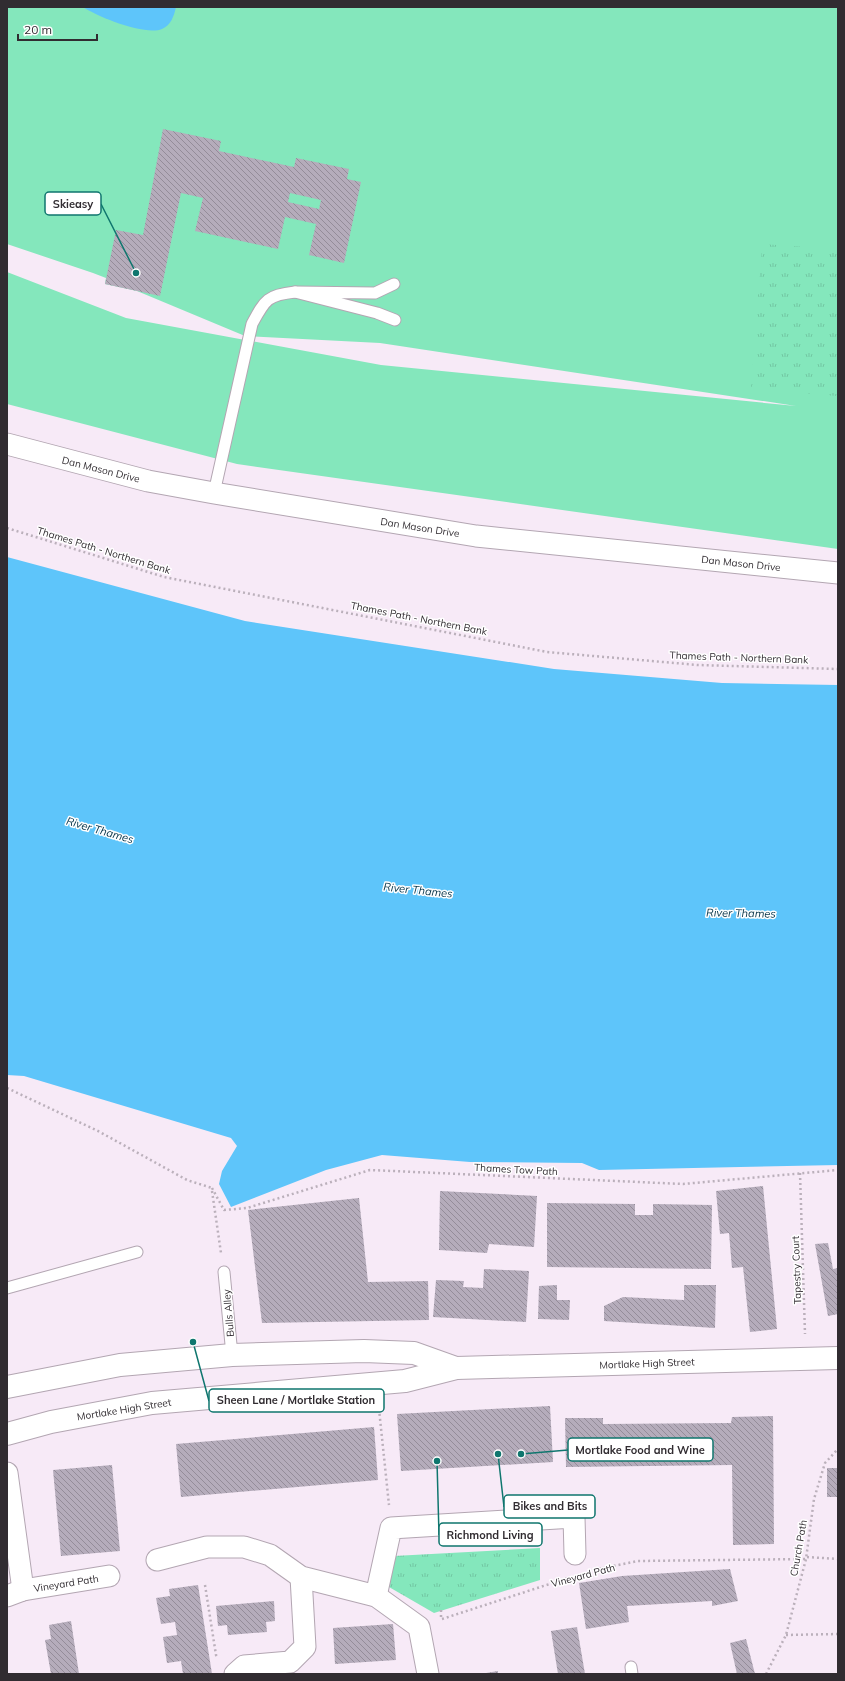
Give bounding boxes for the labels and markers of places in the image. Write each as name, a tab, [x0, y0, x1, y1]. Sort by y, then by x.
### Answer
callout: Skieasy	[45, 192, 101, 215]
callout: Sheen Lane / Mortlake Station	[209, 1389, 384, 1412]
callout: Mortlake Food and Wine	[568, 1438, 713, 1461]
callout: Bikes and Bits	[504, 1495, 595, 1518]
callout: Richmond Living	[439, 1523, 542, 1546]

